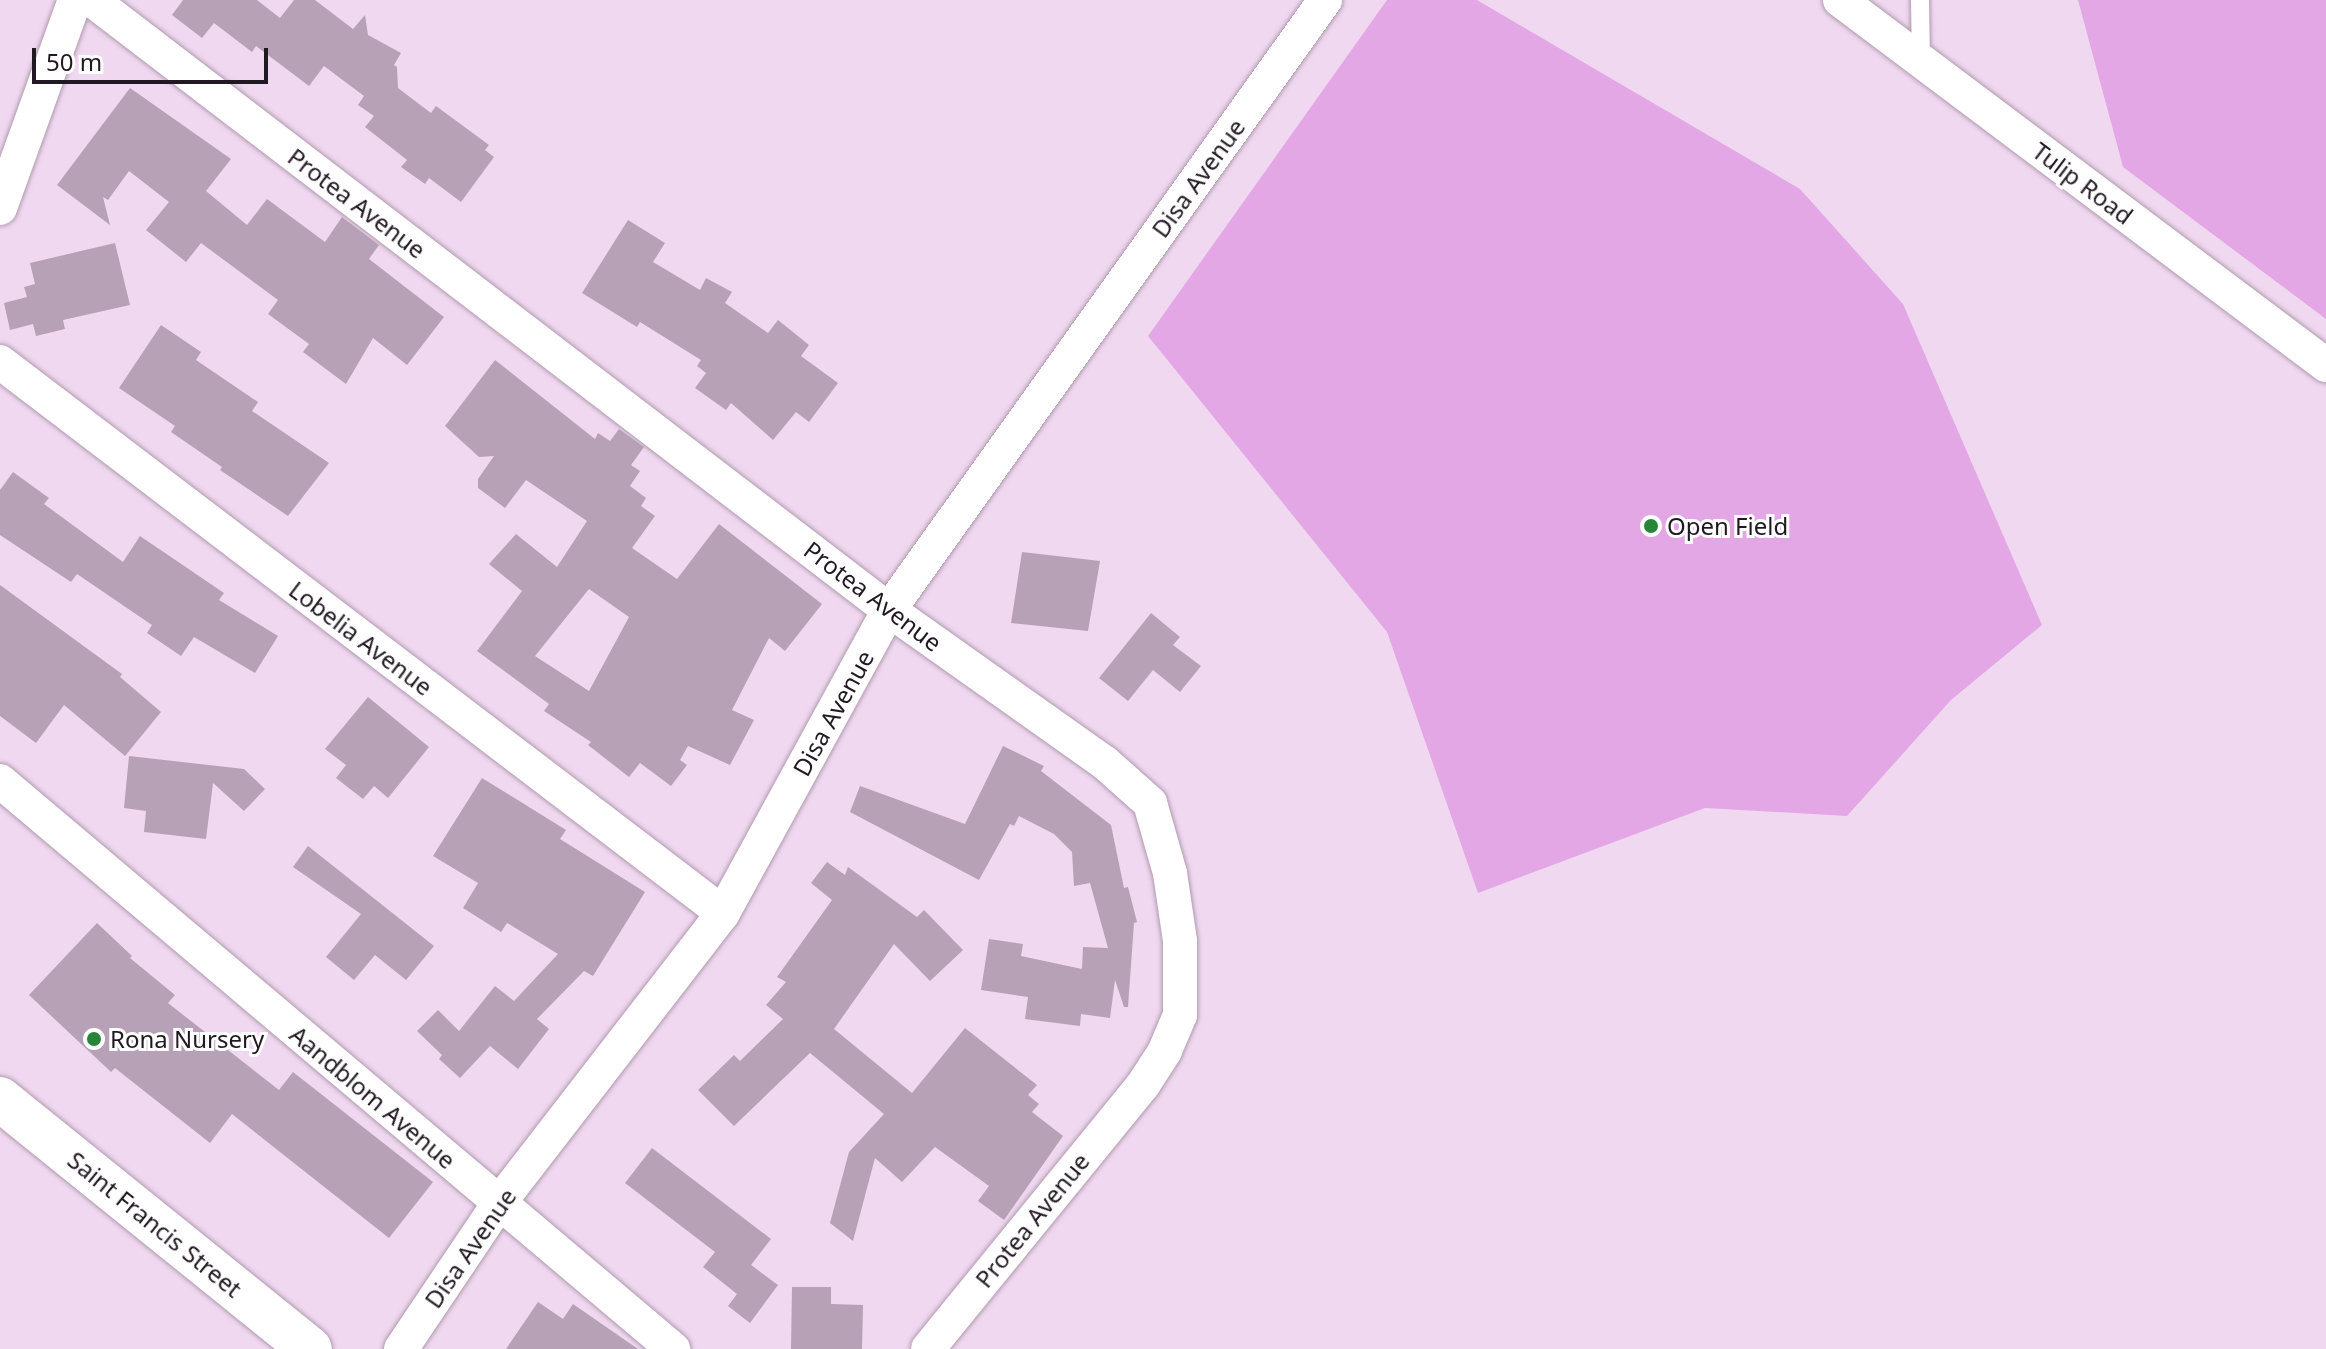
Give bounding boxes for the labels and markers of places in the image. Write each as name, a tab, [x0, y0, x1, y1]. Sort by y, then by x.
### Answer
place label: Open Field	[1667, 512, 1788, 540]
marker: Open Field	[1642, 517, 1660, 535]
place label: Rona Nursery	[110, 1025, 264, 1053]
marker: Rona Nursery	[85, 1030, 103, 1048]

